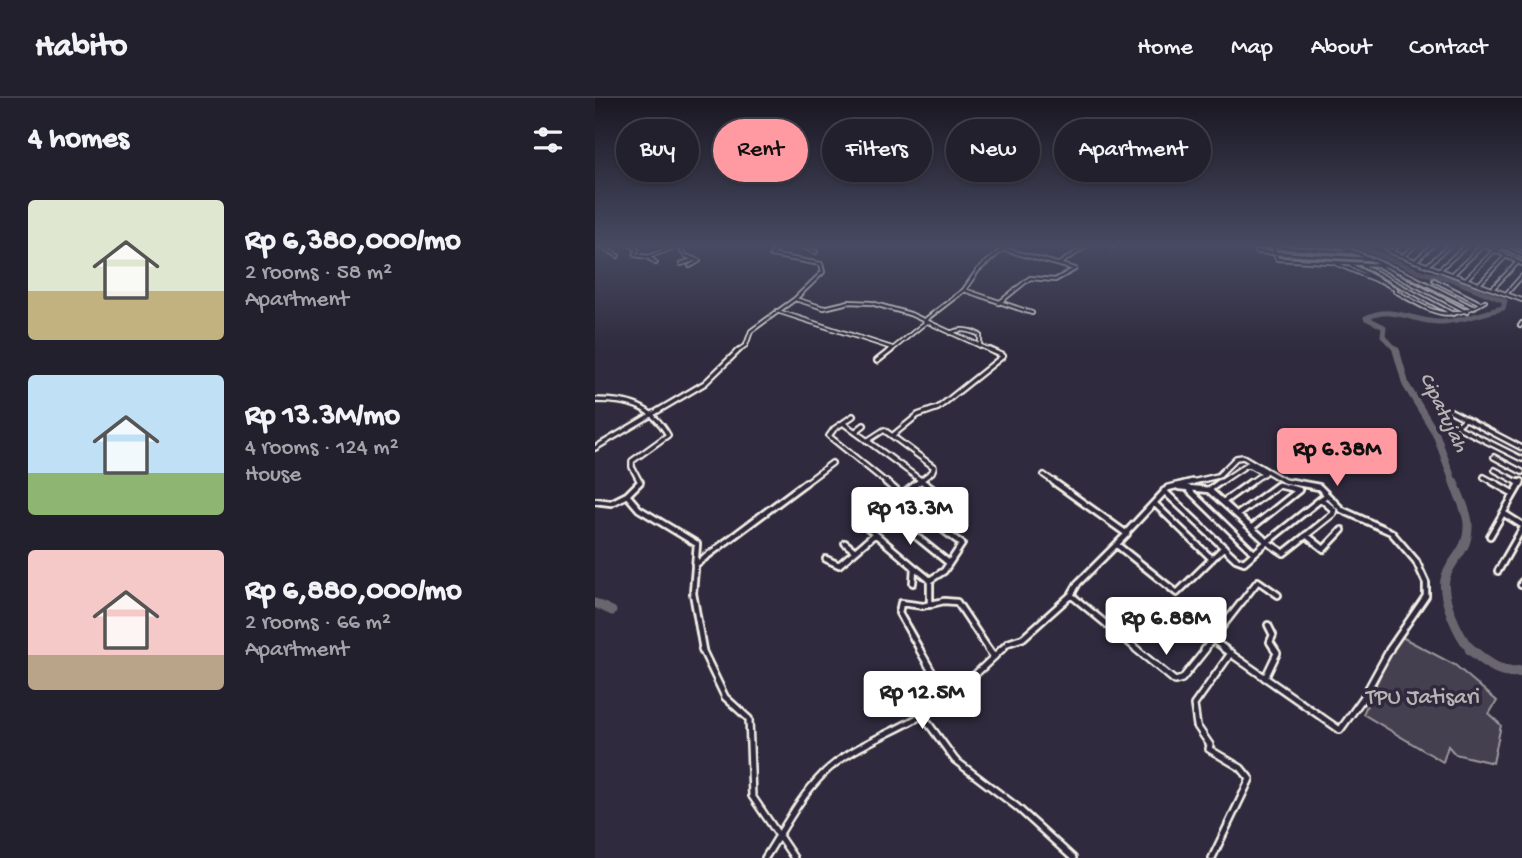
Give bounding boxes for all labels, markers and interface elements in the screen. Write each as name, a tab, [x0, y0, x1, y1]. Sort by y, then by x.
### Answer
text: Habito	[35, 29, 127, 67]
text: Home	[1137, 34, 1193, 63]
text: Map	[1231, 34, 1273, 63]
text: About	[1311, 34, 1371, 63]
text: Contact	[1409, 34, 1487, 63]
chip: Buy	[616, 119, 699, 182]
chip: Rent	[713, 119, 808, 182]
chip: Filters	[822, 119, 932, 182]
chip: New	[946, 119, 1040, 182]
chip: Apartment	[1054, 119, 1211, 182]
icon: filters	[529, 121, 567, 159]
text: 4 homes	[28, 123, 129, 158]
text: Rp 6,380,000/mo	[245, 225, 461, 260]
icon: home	[84, 228, 168, 312]
text: 2 rooms · 58 m²	[245, 260, 392, 287]
text: Apartment	[245, 287, 349, 314]
water label: Cipatujah	[1412, 369, 1472, 458]
text: Rp 13.3M/mo	[245, 400, 400, 435]
icon: home	[84, 403, 168, 487]
pin: Rp 6.38M	[1265, 428, 1409, 488]
text: 4 rooms · 124 m²	[245, 435, 399, 462]
text: Rp 6.38M	[1293, 437, 1381, 464]
text: House	[245, 462, 301, 489]
pin: Rp 13.3M	[838, 488, 982, 547]
text: Rp 13.3M	[867, 496, 953, 523]
text: Rp 6,880,000/mo	[245, 575, 462, 610]
icon: home	[84, 578, 168, 662]
pin: Rp 6.88M	[1094, 598, 1238, 657]
text: Rp 6.88M	[1122, 606, 1210, 633]
text: 2 rooms · 66 m²	[245, 610, 391, 637]
text: Apartment	[245, 637, 349, 664]
pin: Rp 12.5M	[850, 672, 994, 731]
text: Rp 12.5M	[880, 680, 964, 707]
park label: TPU Jatisari	[1364, 685, 1480, 712]

